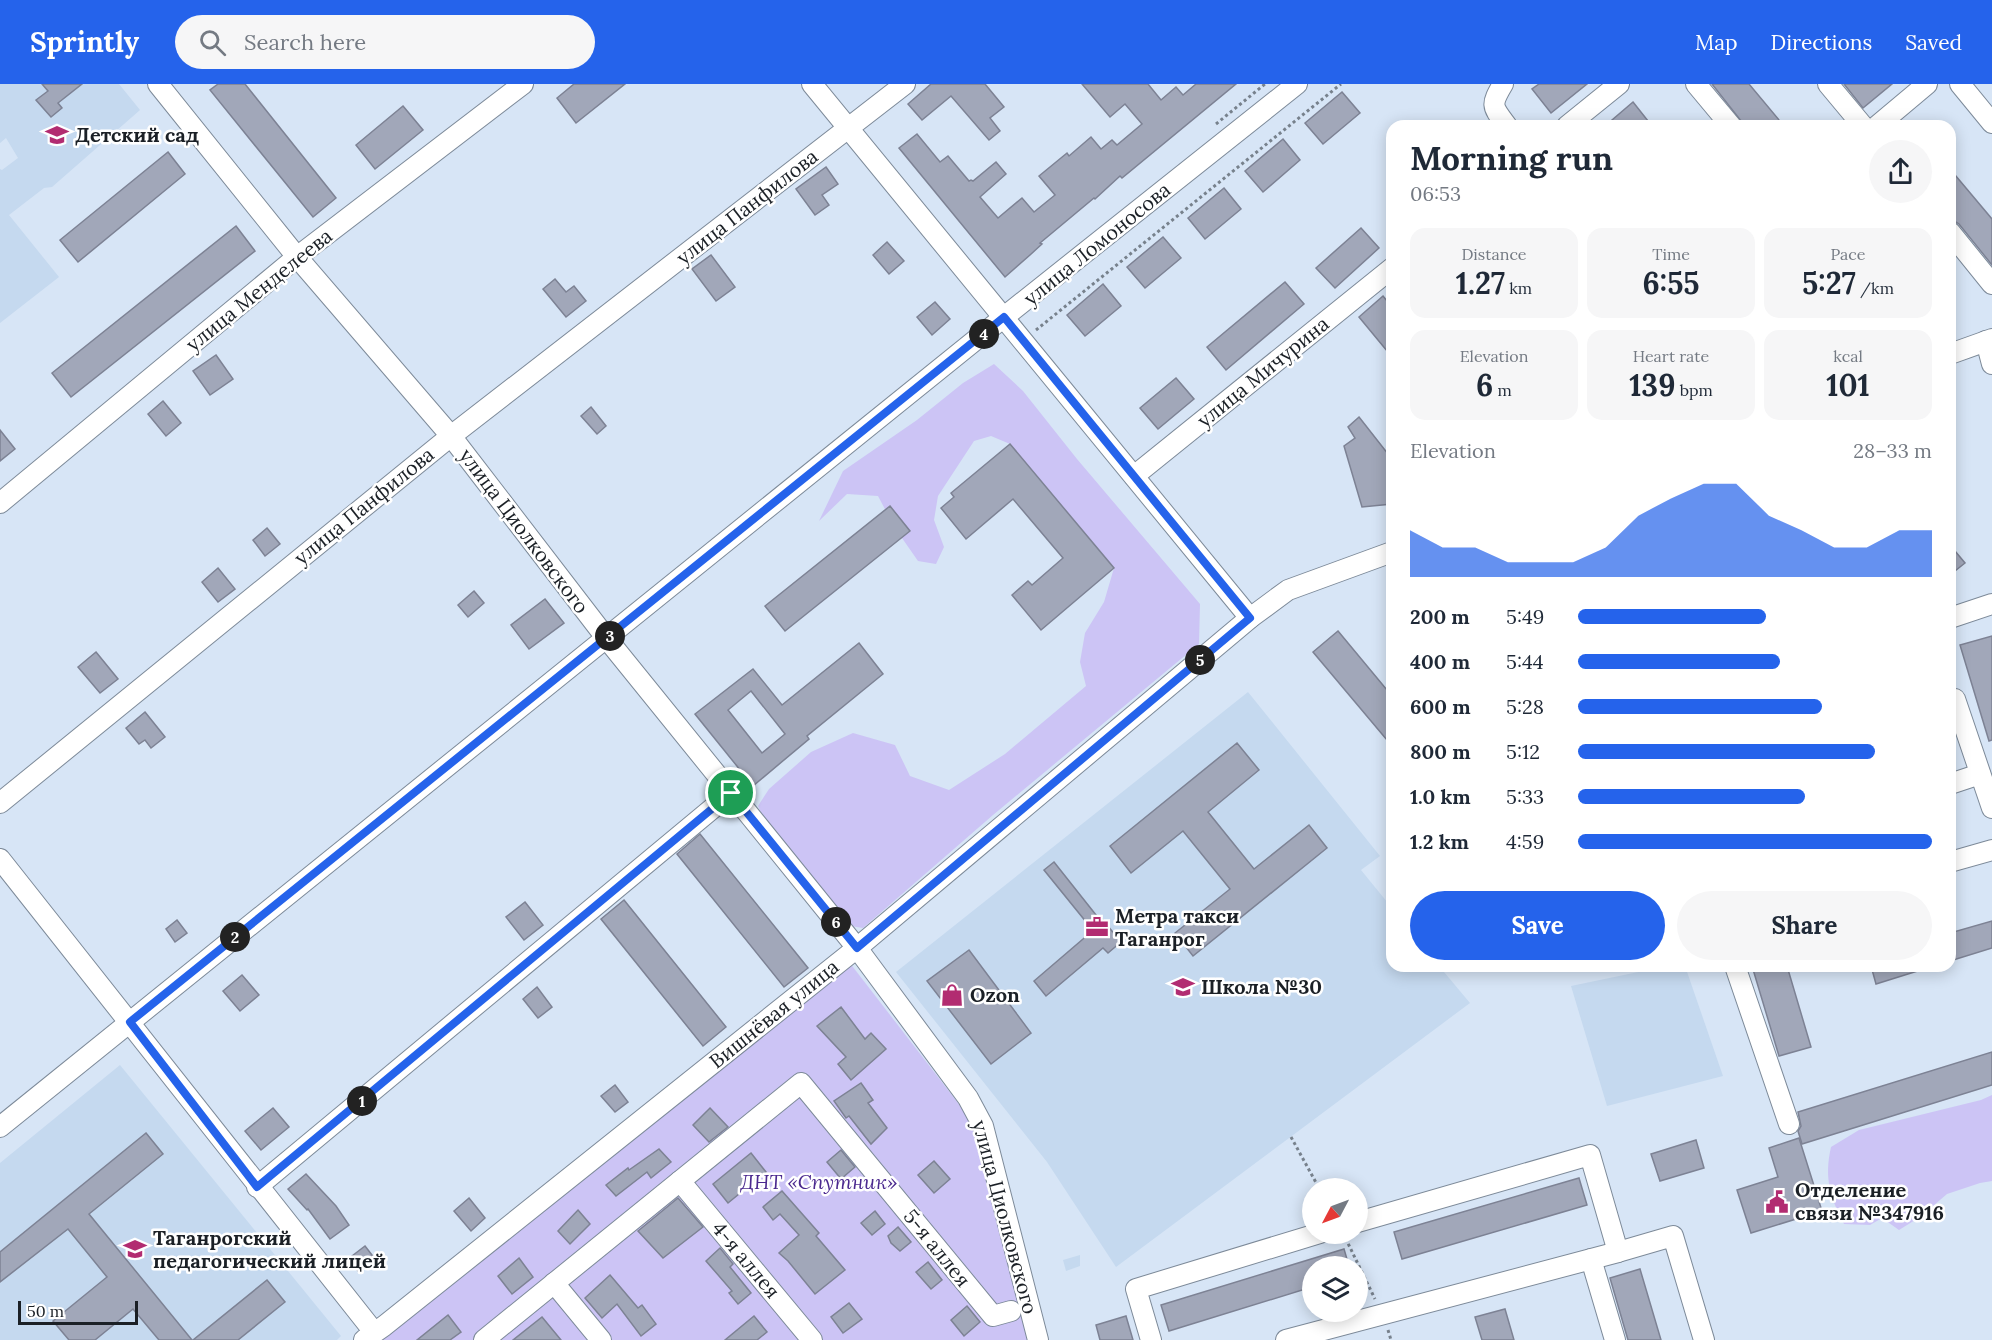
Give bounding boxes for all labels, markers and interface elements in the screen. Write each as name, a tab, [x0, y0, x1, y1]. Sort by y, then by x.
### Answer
search box	[175, 15, 595, 69]
text: Sprintly	[30, 24, 139, 60]
icon: search	[196, 26, 229, 59]
text: Search here	[244, 28, 366, 56]
text: Map	[1695, 29, 1738, 56]
text: Directions	[1771, 29, 1872, 56]
text: Saved	[1905, 29, 1962, 56]
school or university icon: Детский сад	[44, 122, 70, 148]
place label: Детский сад	[75, 122, 199, 147]
text: Morning run	[1410, 137, 1613, 179]
button: share	[1869, 140, 1932, 203]
street label: улица Панфилова	[671, 144, 823, 270]
street label: улица Ломоносова	[1018, 177, 1175, 310]
text: 06:53	[1410, 181, 1461, 206]
street label: улица Менделеева	[180, 223, 337, 356]
text: Distance	[1461, 244, 1527, 264]
text: Time	[1652, 244, 1690, 264]
text: Pace	[1831, 244, 1865, 264]
text: 1.27	[1456, 264, 1505, 302]
text: 6:55	[1642, 264, 1700, 302]
text: 5:27	[1802, 264, 1856, 302]
text: km	[1505, 278, 1532, 298]
text: /km	[1856, 278, 1894, 298]
street label: улица Мичурина	[1192, 311, 1334, 432]
pin: 4	[969, 319, 999, 349]
text: 4	[980, 324, 988, 344]
text: Elevation	[1460, 346, 1528, 366]
text: Heart rate	[1633, 346, 1709, 366]
text: kcal	[1833, 346, 1863, 366]
text: 6	[1476, 366, 1493, 404]
text: 139	[1629, 366, 1675, 404]
text: 101	[1826, 366, 1870, 404]
text: m	[1493, 380, 1512, 400]
text: bpm	[1675, 380, 1713, 400]
text: Elevation	[1410, 438, 1496, 463]
text: 28–33 m	[1853, 438, 1932, 463]
street label: улица Панфилова	[289, 441, 439, 570]
street label: улица Циолковского	[454, 443, 595, 618]
text: 200 m	[1410, 604, 1470, 629]
text: 5:49	[1506, 604, 1544, 629]
pin: 3	[595, 621, 625, 651]
text: 3	[606, 626, 614, 646]
pin: 5	[1185, 645, 1215, 675]
text: 400 m	[1410, 649, 1470, 674]
text: 5:44	[1506, 649, 1544, 674]
text: 5	[1196, 650, 1204, 670]
text: 600 m	[1410, 694, 1471, 719]
text: 5:28	[1506, 694, 1544, 719]
text: 800 m	[1410, 739, 1471, 764]
text: 5:12	[1506, 739, 1540, 764]
pin	[705, 767, 756, 818]
icon: arrive	[714, 776, 747, 809]
text: 1.0 km	[1410, 784, 1471, 809]
text: 5:33	[1506, 784, 1544, 809]
text: 1.2 km	[1410, 829, 1469, 854]
text: 4:59	[1506, 829, 1544, 854]
button: Save	[1410, 891, 1665, 960]
button: Share	[1677, 891, 1932, 960]
place label: Метра такси Таганрог	[1115, 903, 1239, 951]
pin: 6	[821, 907, 851, 937]
text: 6	[831, 912, 841, 932]
office icon: Метра такси Таганрог	[1084, 914, 1110, 940]
pin: 2	[220, 922, 250, 952]
text: 2	[231, 927, 239, 947]
street label: Вишнёвая улица	[704, 954, 843, 1073]
school or university icon: Школа №30	[1170, 974, 1196, 1000]
place label: Школа №30	[1201, 974, 1322, 999]
shop icon: Ozon	[939, 982, 965, 1008]
place label: Ozon	[970, 982, 1020, 1007]
pin: 1	[347, 1086, 377, 1116]
text: 1	[359, 1091, 365, 1111]
street label: улица Циолковского	[968, 1117, 1043, 1317]
park label: ДНТ «Спутник»	[740, 1169, 897, 1194]
place label: Отделение связи №347916	[1795, 1177, 1944, 1225]
north arrow	[1302, 1178, 1368, 1244]
map controls	[1302, 1178, 1368, 1322]
public building icon: Отделение связи №347916	[1764, 1189, 1790, 1215]
street label: 5-я аллея	[899, 1204, 976, 1292]
street label: 4-я аллея	[707, 1216, 786, 1303]
place label: Таганрогский педагогический лицей	[153, 1225, 386, 1273]
school or university icon: Таганрогский педагогический лицей	[122, 1236, 148, 1262]
button: layers	[1302, 1256, 1368, 1322]
scale bar	[18, 1298, 138, 1326]
text: 50 m	[27, 1301, 64, 1321]

